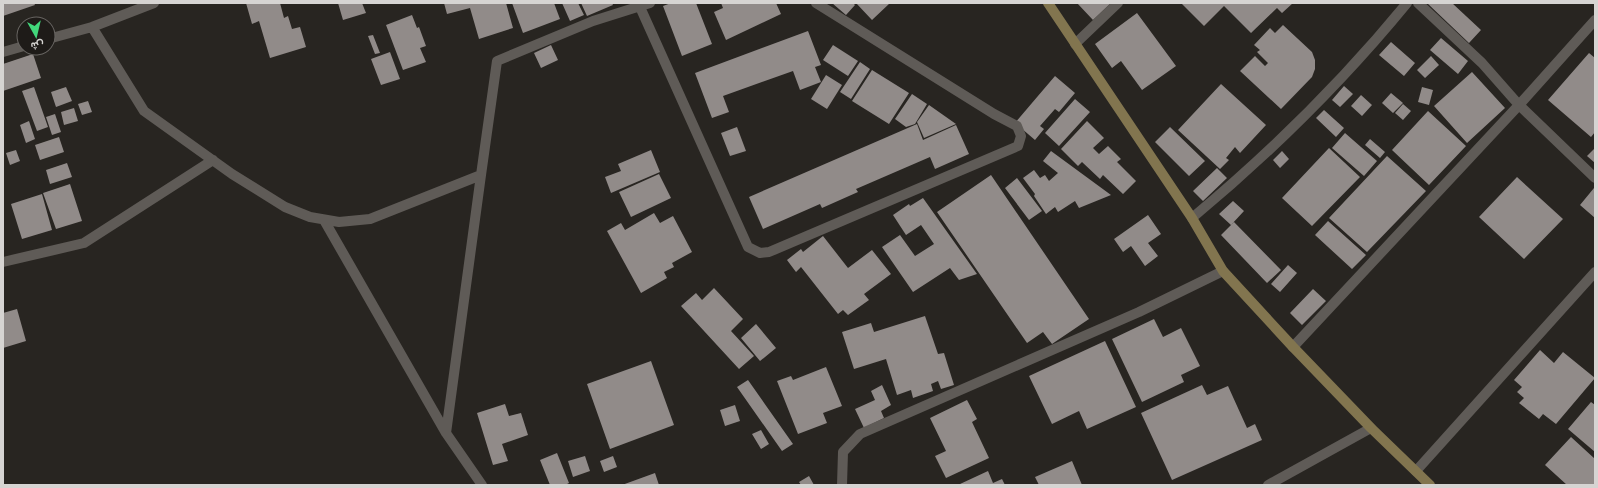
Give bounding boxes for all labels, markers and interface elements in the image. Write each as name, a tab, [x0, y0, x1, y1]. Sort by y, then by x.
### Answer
north arrow	[16, 16, 56, 56]
text: ش	[30, 37, 45, 55]

